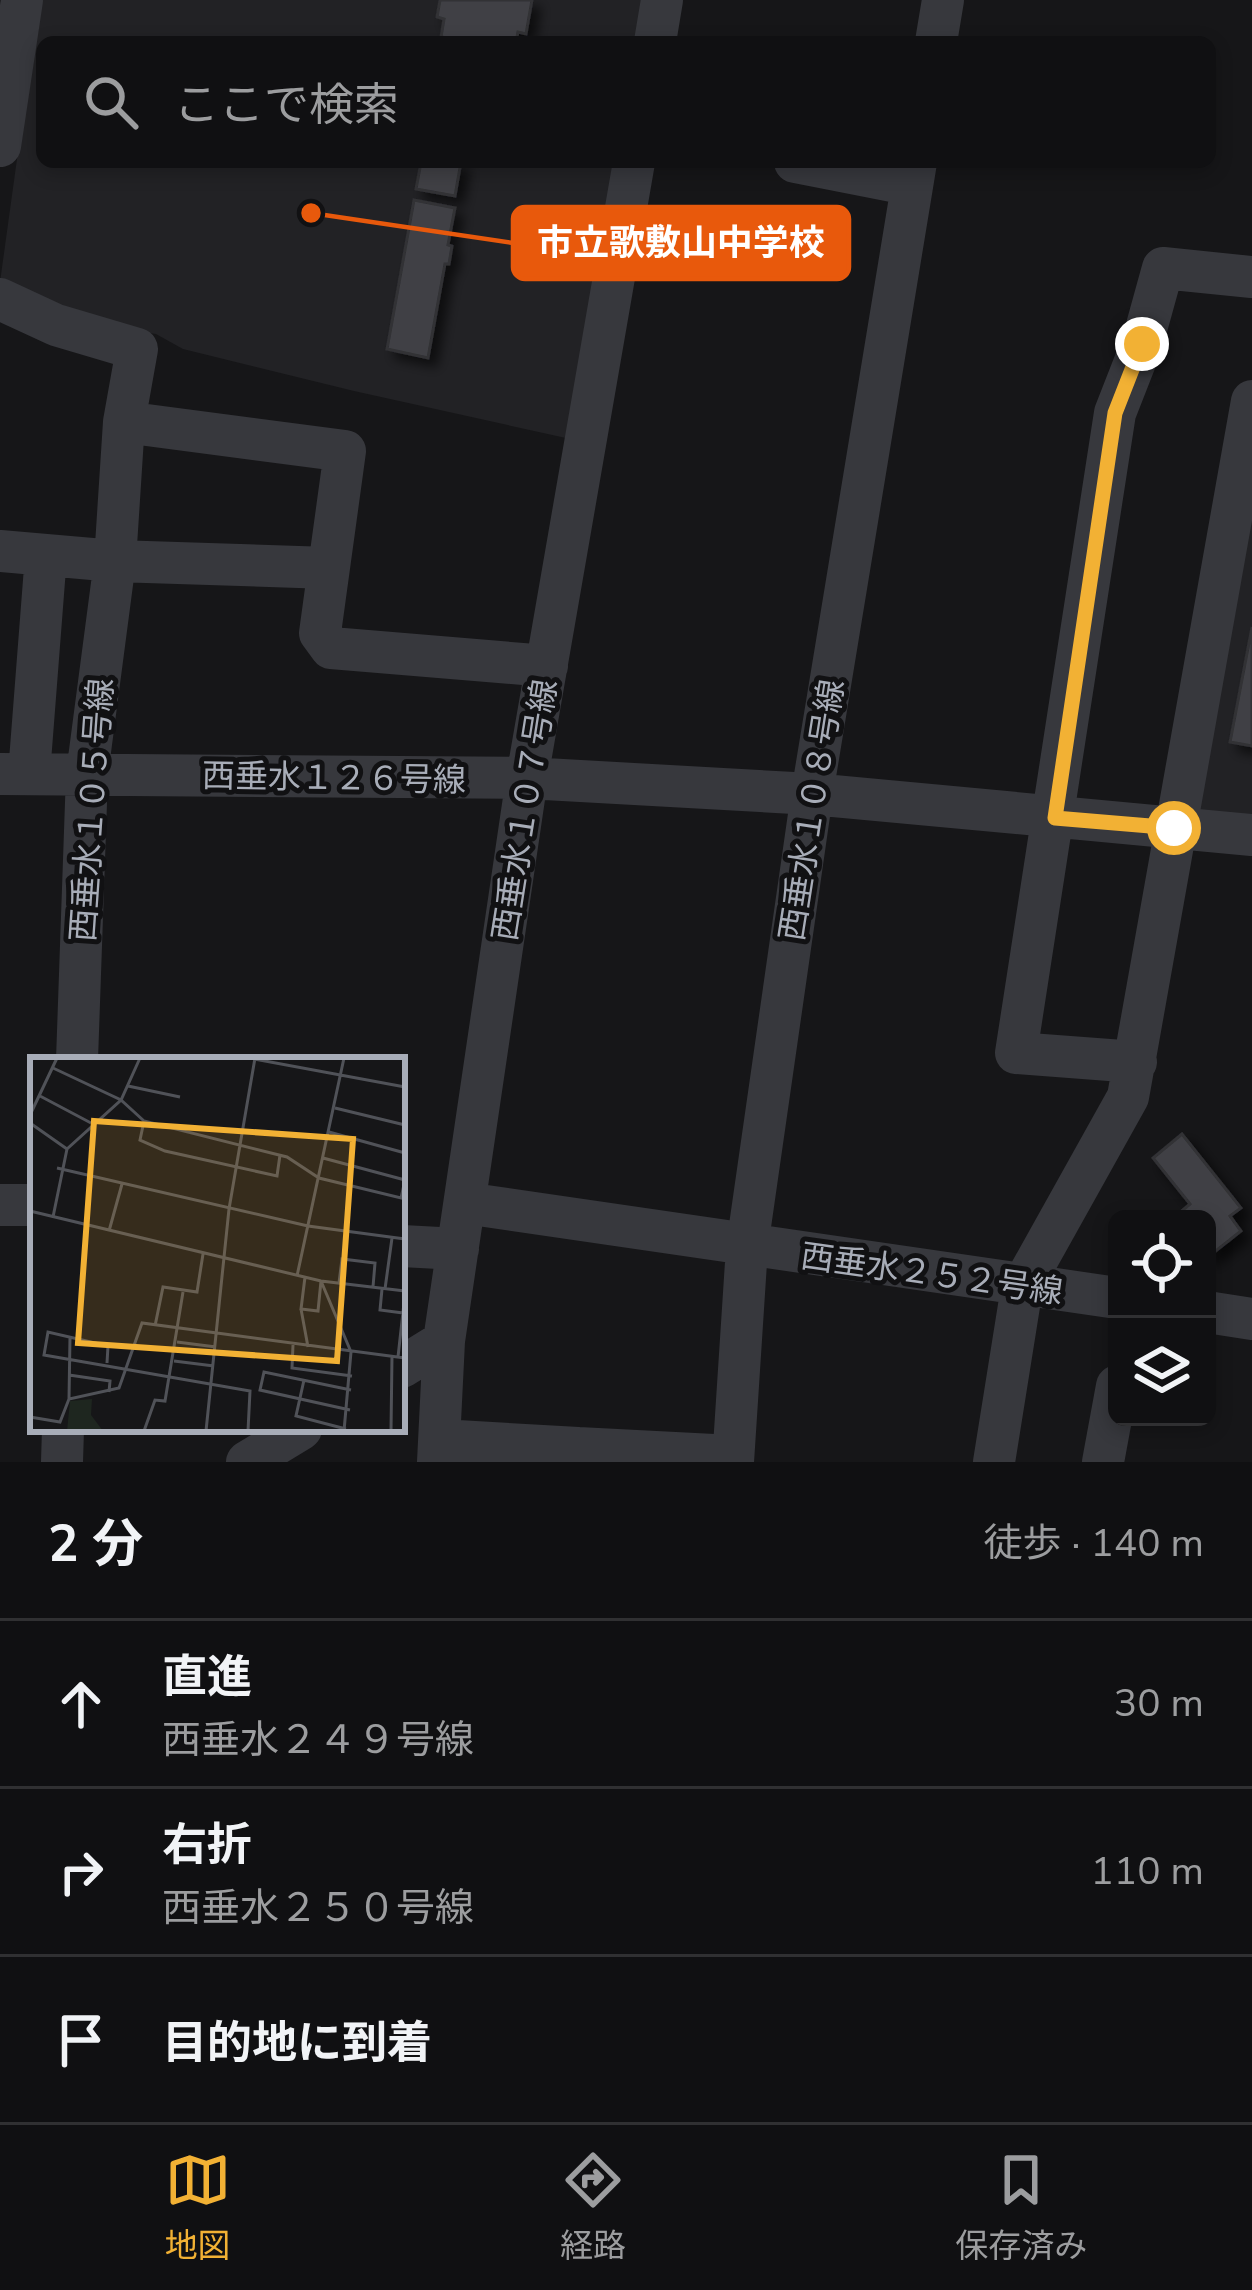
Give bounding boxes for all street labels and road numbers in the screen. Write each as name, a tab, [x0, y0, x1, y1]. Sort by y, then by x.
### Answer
street label: 西垂水１０７号線	[483, 676, 568, 944]
street label: 西垂水１０８号線	[770, 676, 855, 944]
street label: 西垂水１０５号線	[61, 677, 124, 943]
street label: 西垂水１２６号線	[202, 754, 466, 803]
street label: 西垂水２５２号線	[798, 1234, 1066, 1315]

